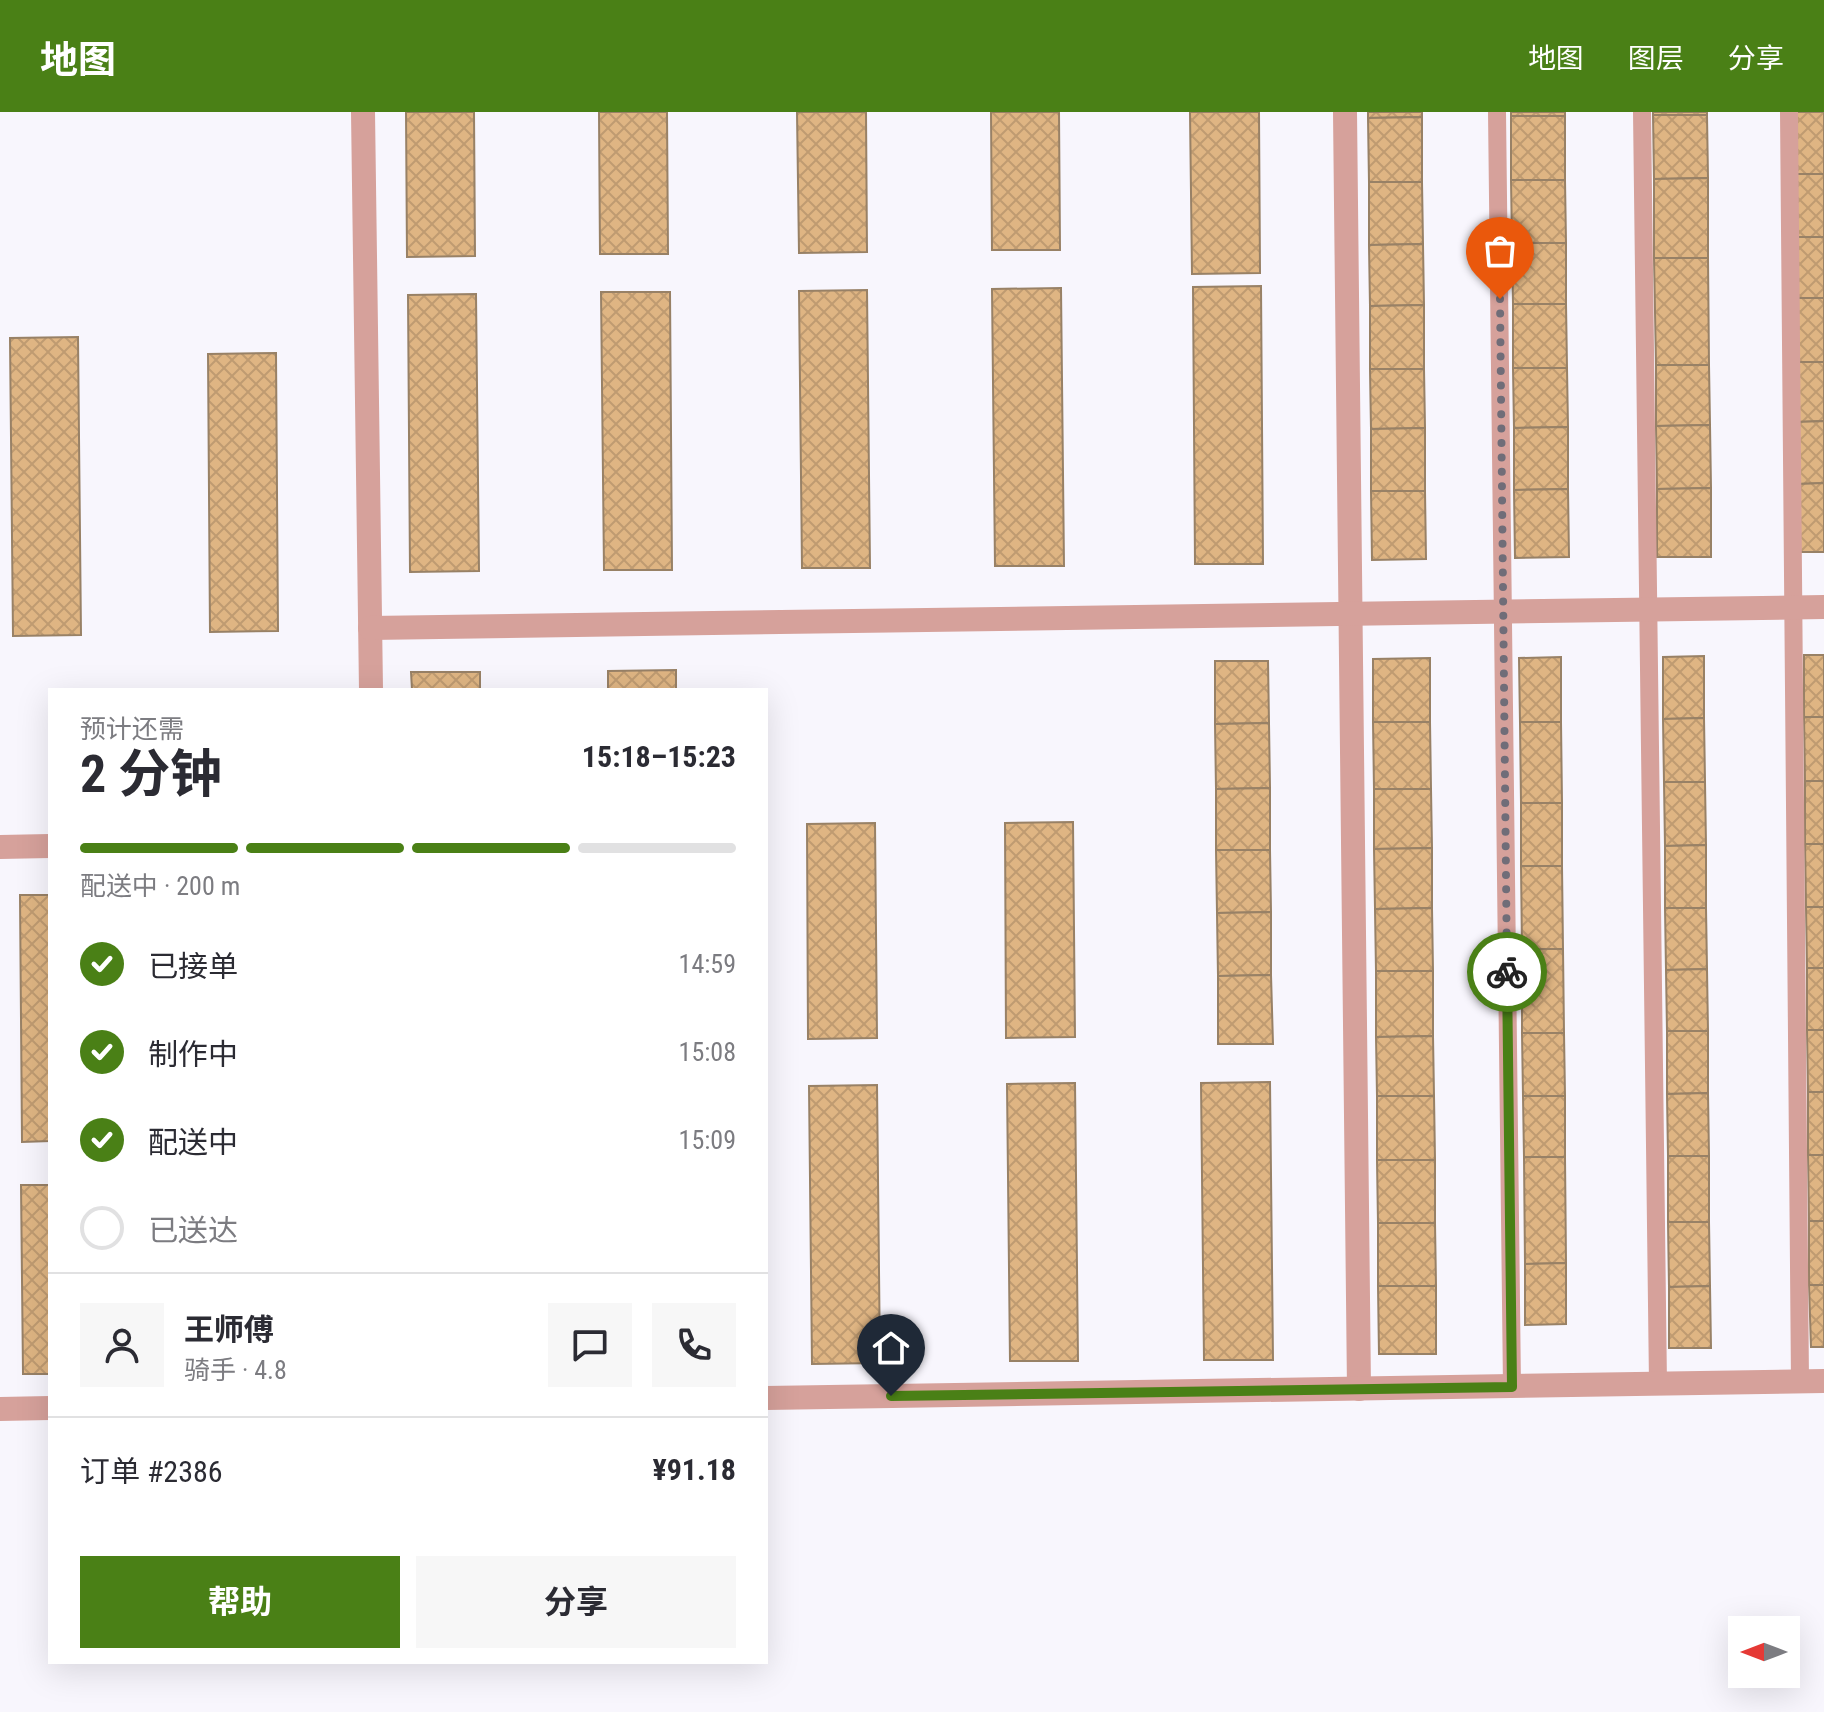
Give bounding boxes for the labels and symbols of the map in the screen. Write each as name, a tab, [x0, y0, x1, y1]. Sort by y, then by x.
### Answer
pin	[1466, 217, 1534, 299]
courier	[1467, 932, 1547, 1012]
pin	[857, 1314, 925, 1396]
north arrow	[1728, 1616, 1800, 1688]

